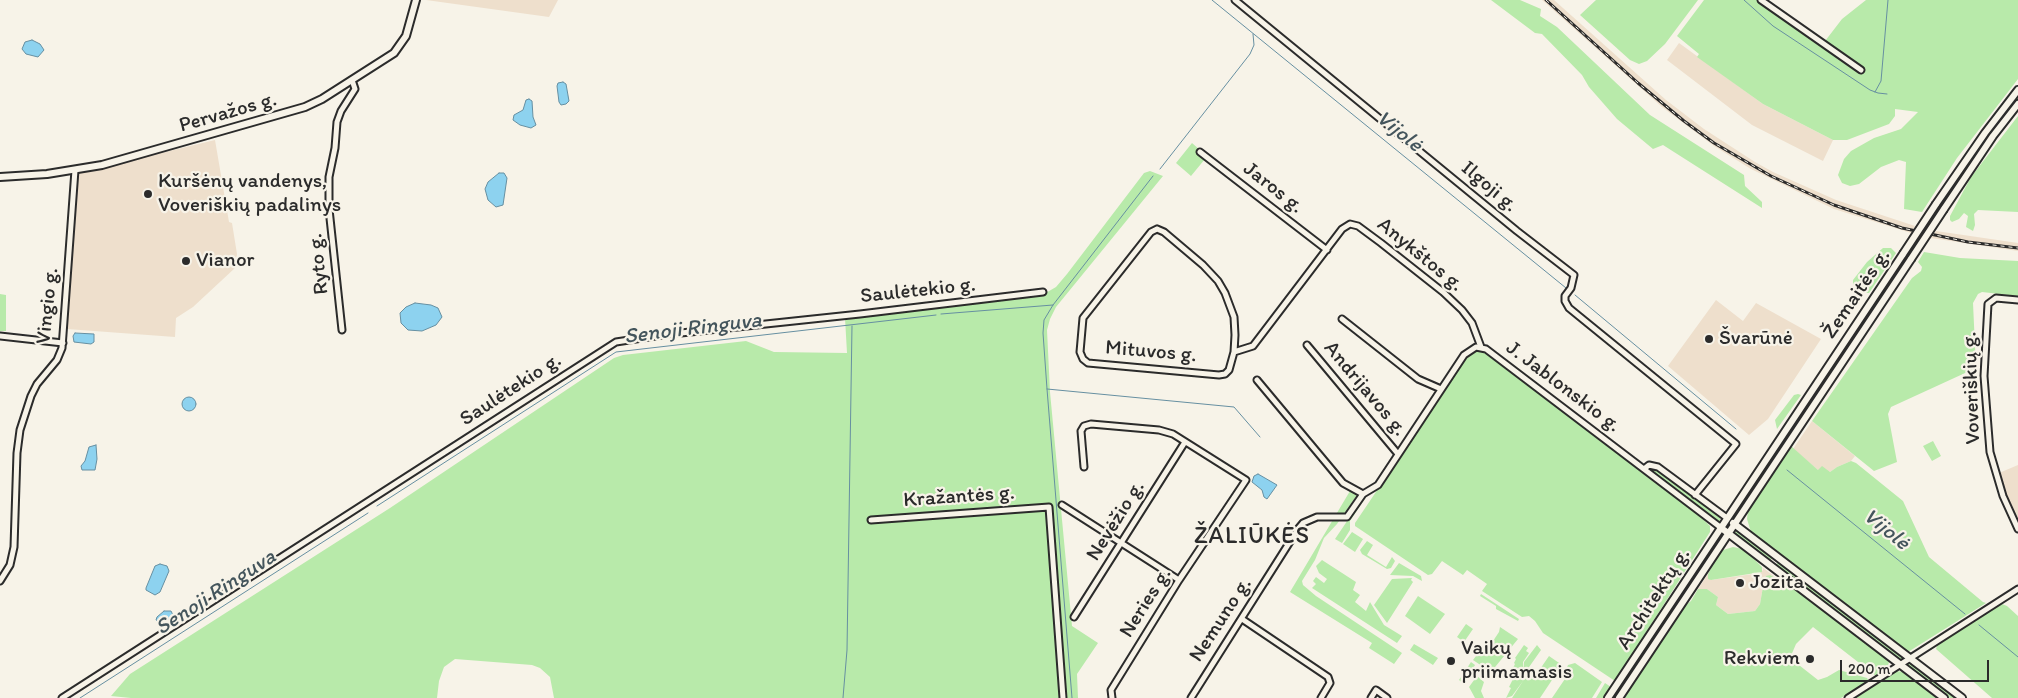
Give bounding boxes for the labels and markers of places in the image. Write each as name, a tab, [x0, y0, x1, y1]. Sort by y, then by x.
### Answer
place label: Kuršėnų vandenys, Voveriškių padalinys	[158, 169, 341, 219]
marker: Kuršėnų vandenys, Voveriškių padalinys	[142, 188, 154, 200]
place label: Vianor	[196, 248, 255, 274]
marker: Vianor	[180, 255, 192, 267]
place label: Švarūnė	[1719, 326, 1793, 352]
marker: Švarūnė	[1703, 333, 1715, 345]
place label: Jozita	[1750, 570, 1804, 596]
marker: Jozita	[1734, 577, 1746, 589]
place label: Vaikų priimamasis	[1461, 636, 1572, 686]
place label: Rekviem	[1724, 646, 1800, 672]
marker: Rekviem	[1804, 653, 1816, 665]
marker: Vaikų priimamasis	[1445, 655, 1457, 667]

